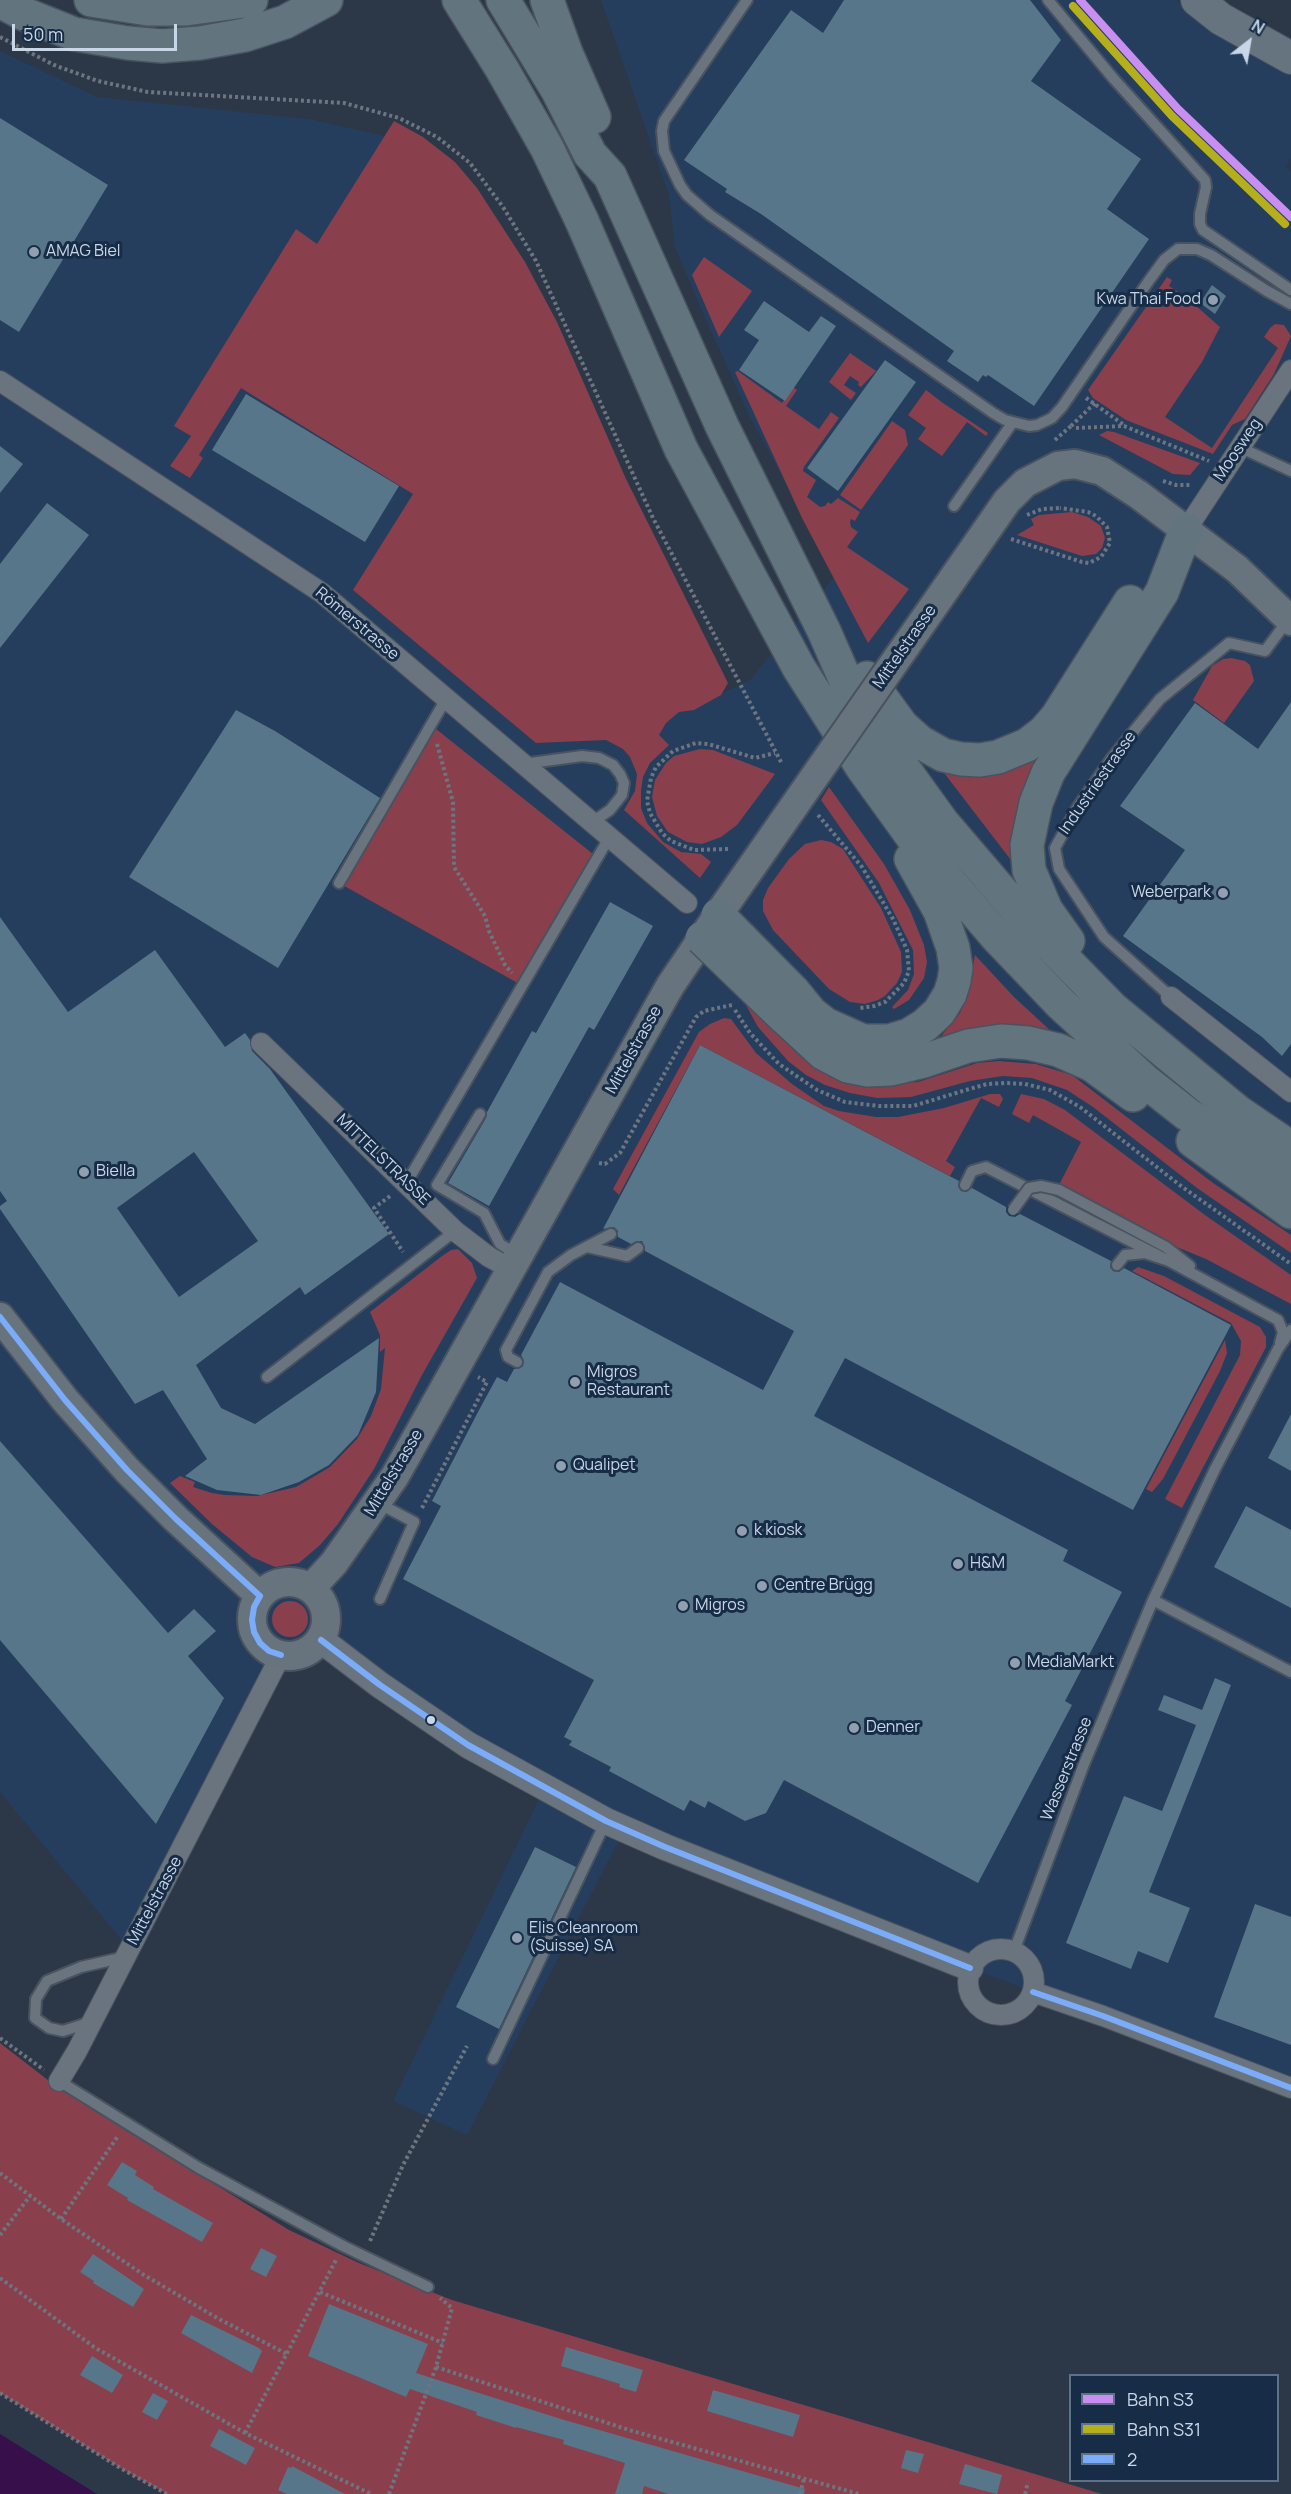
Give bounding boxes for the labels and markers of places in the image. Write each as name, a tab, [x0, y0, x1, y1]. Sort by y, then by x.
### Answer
place label: AMAG Biel	[46, 242, 121, 262]
marker: AMAG Biel	[27, 245, 41, 259]
place label: Kwa Thai Food	[1097, 290, 1201, 310]
marker: Kwa Thai Food	[1206, 293, 1220, 307]
place label: Weberpark	[1131, 883, 1211, 903]
marker: Weberpark	[1216, 886, 1230, 900]
place label: Biella	[96, 1162, 135, 1182]
marker: Biella	[77, 1165, 91, 1179]
place label: Migros Restaurant	[587, 1363, 670, 1401]
marker: Migros Restaurant	[568, 1375, 582, 1389]
place label: Qualipet	[573, 1456, 636, 1476]
marker: Qualipet	[554, 1459, 568, 1473]
place label: k kiosk	[754, 1521, 803, 1541]
marker: k kiosk	[735, 1524, 749, 1538]
place label: H&M	[970, 1554, 1005, 1574]
marker: H&M	[951, 1557, 965, 1571]
place label: Centre Brügg	[774, 1576, 873, 1596]
marker: Centre Brügg	[755, 1579, 769, 1593]
place label: Migros	[695, 1596, 745, 1616]
marker: Migros	[676, 1599, 690, 1613]
place label: MediaMarkt	[1027, 1653, 1114, 1673]
marker: MediaMarkt	[1008, 1656, 1022, 1670]
unlabelled marker	[425, 1714, 437, 1726]
place label: Denner	[866, 1718, 920, 1738]
marker: Denner	[847, 1721, 861, 1735]
place label: Elis Cleanroom (Suisse) SA	[529, 1919, 638, 1957]
marker: Elis Cleanroom (Suisse) SA	[510, 1931, 524, 1945]

